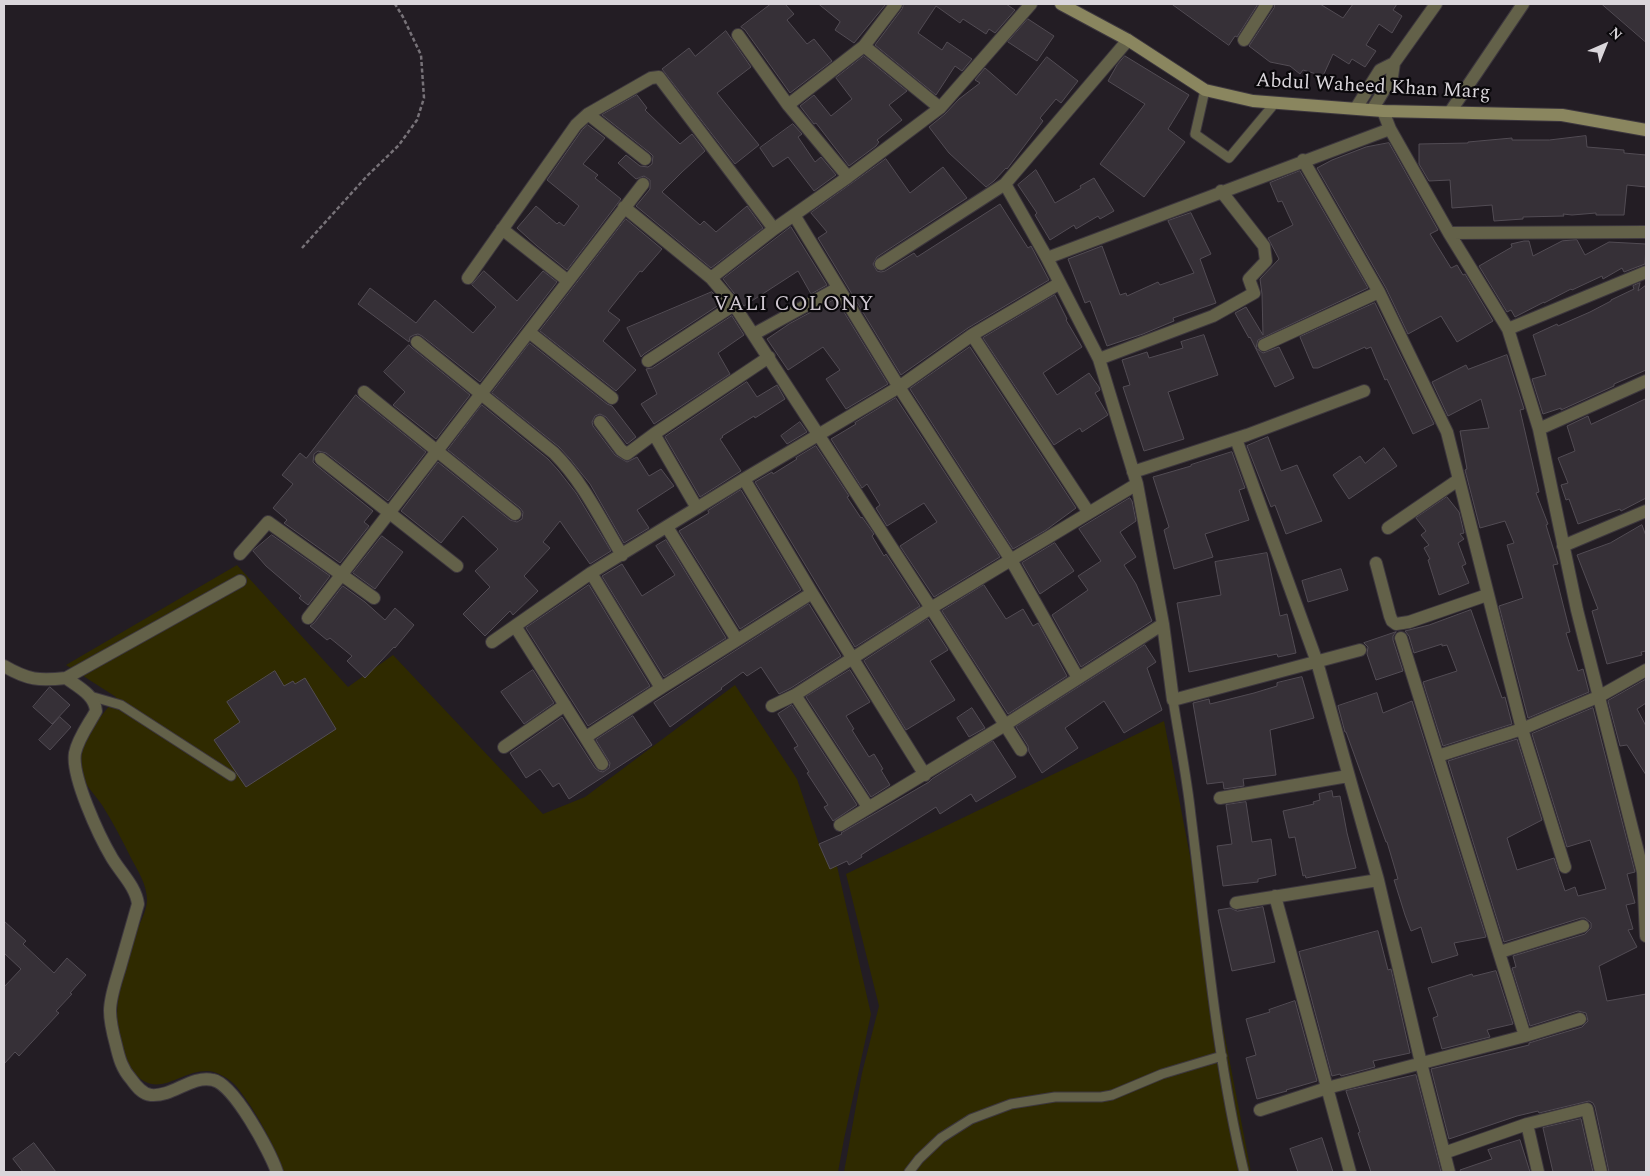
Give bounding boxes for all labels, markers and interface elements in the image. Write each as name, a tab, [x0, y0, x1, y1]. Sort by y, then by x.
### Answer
north arrow	[1580, 20, 1630, 70]
text: N	[1604, 22, 1627, 45]
street label: Abdul Waheed Khan Marg	[1255, 70, 1491, 106]
district label: VALI COLONY	[712, 293, 876, 319]

